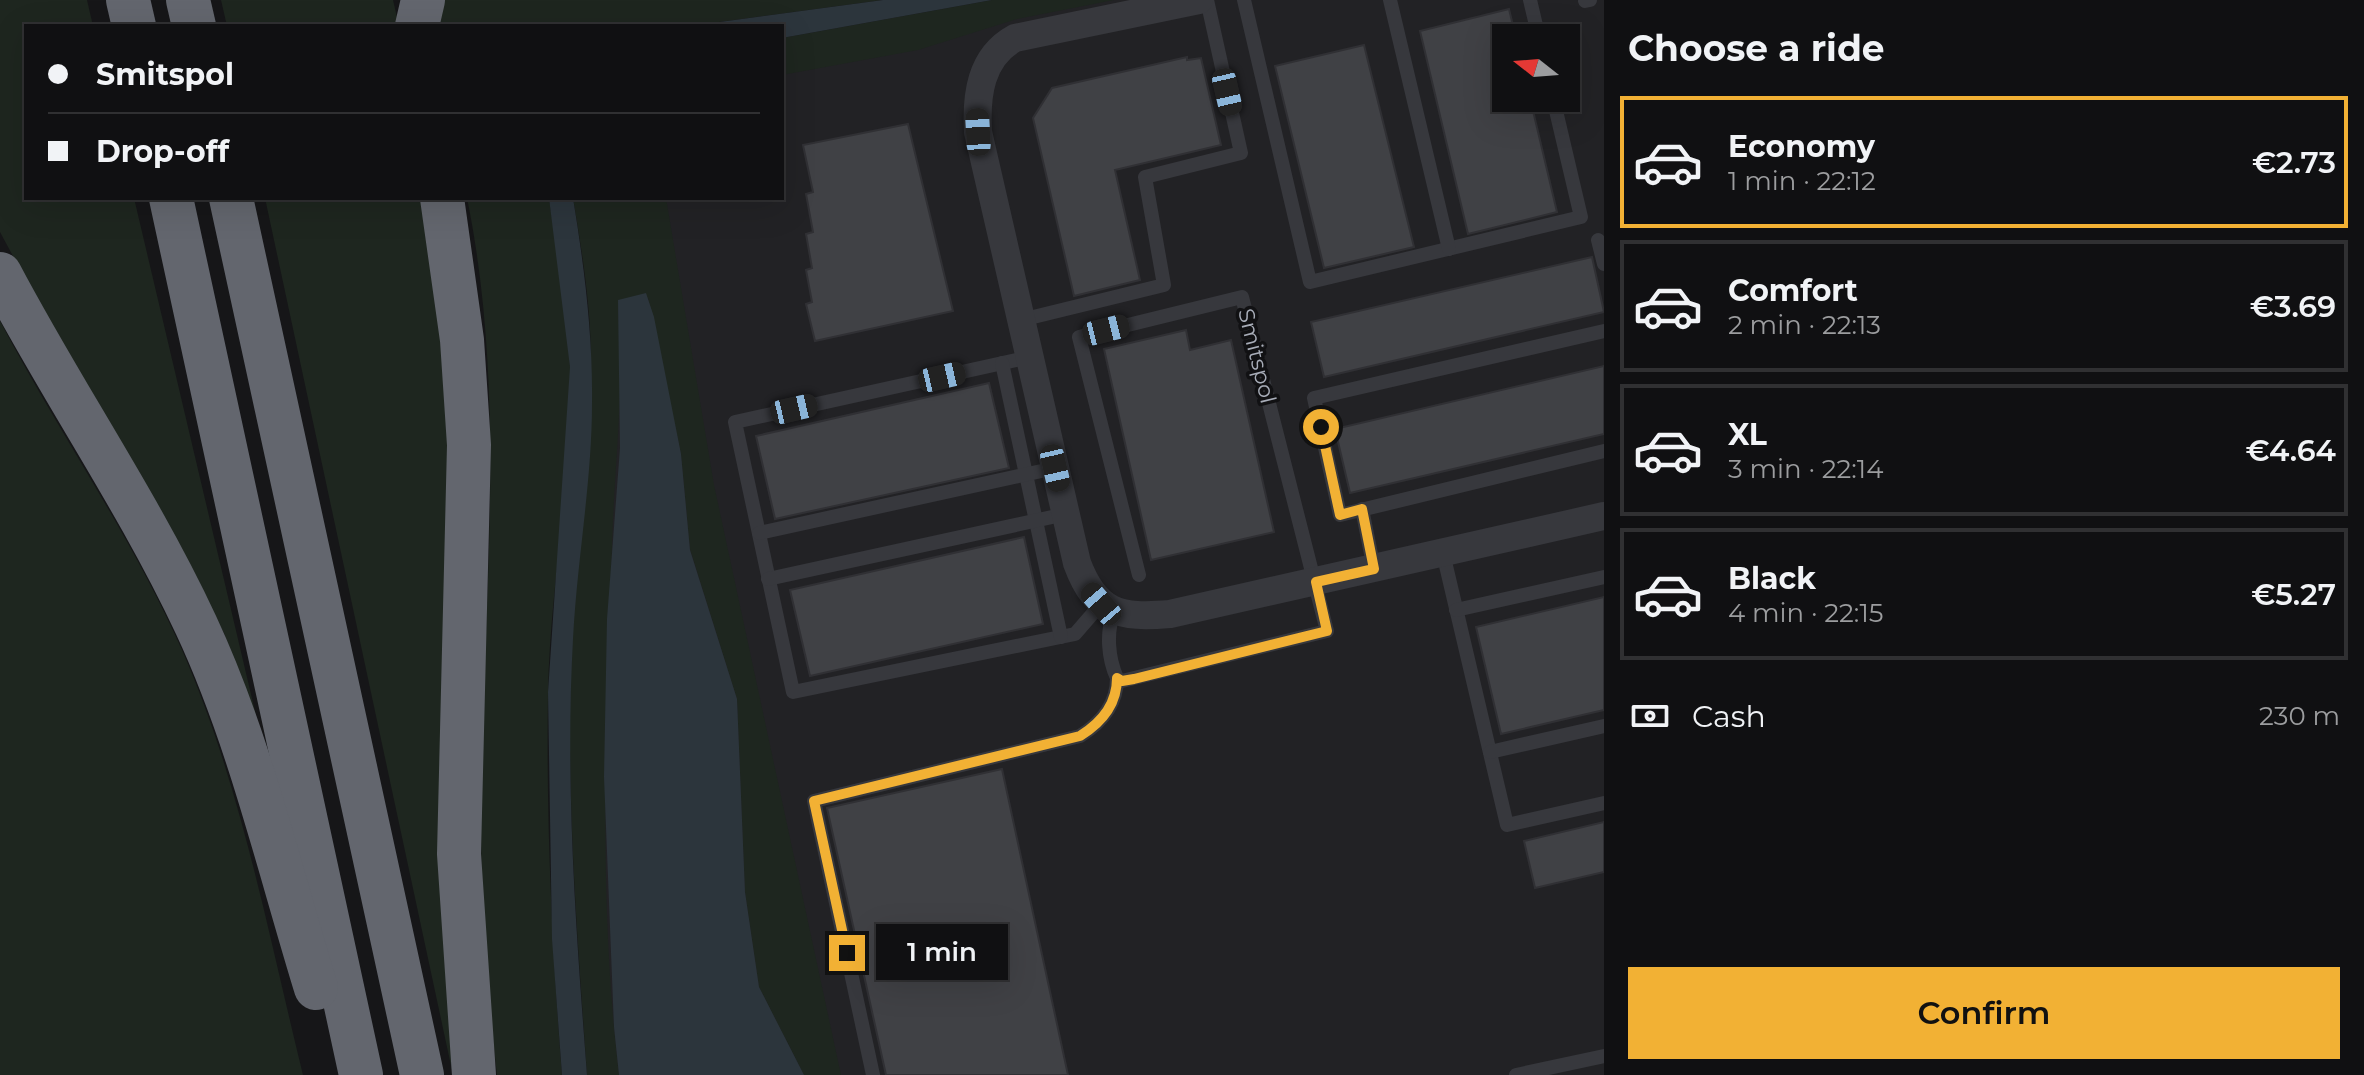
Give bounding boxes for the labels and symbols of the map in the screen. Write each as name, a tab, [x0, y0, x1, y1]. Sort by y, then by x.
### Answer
north arrow	[1492, 24, 1580, 112]
car	[1210, 66, 1244, 118]
car	[965, 107, 991, 157]
street label: Smitspol	[1232, 306, 1282, 406]
car	[1080, 313, 1132, 347]
car	[916, 360, 968, 394]
car	[768, 392, 820, 426]
route start	[1303, 409, 1339, 445]
car	[1038, 442, 1072, 494]
car	[1076, 578, 1126, 630]
callout: 1 min	[875, 925, 1007, 981]
route end	[829, 935, 865, 971]

